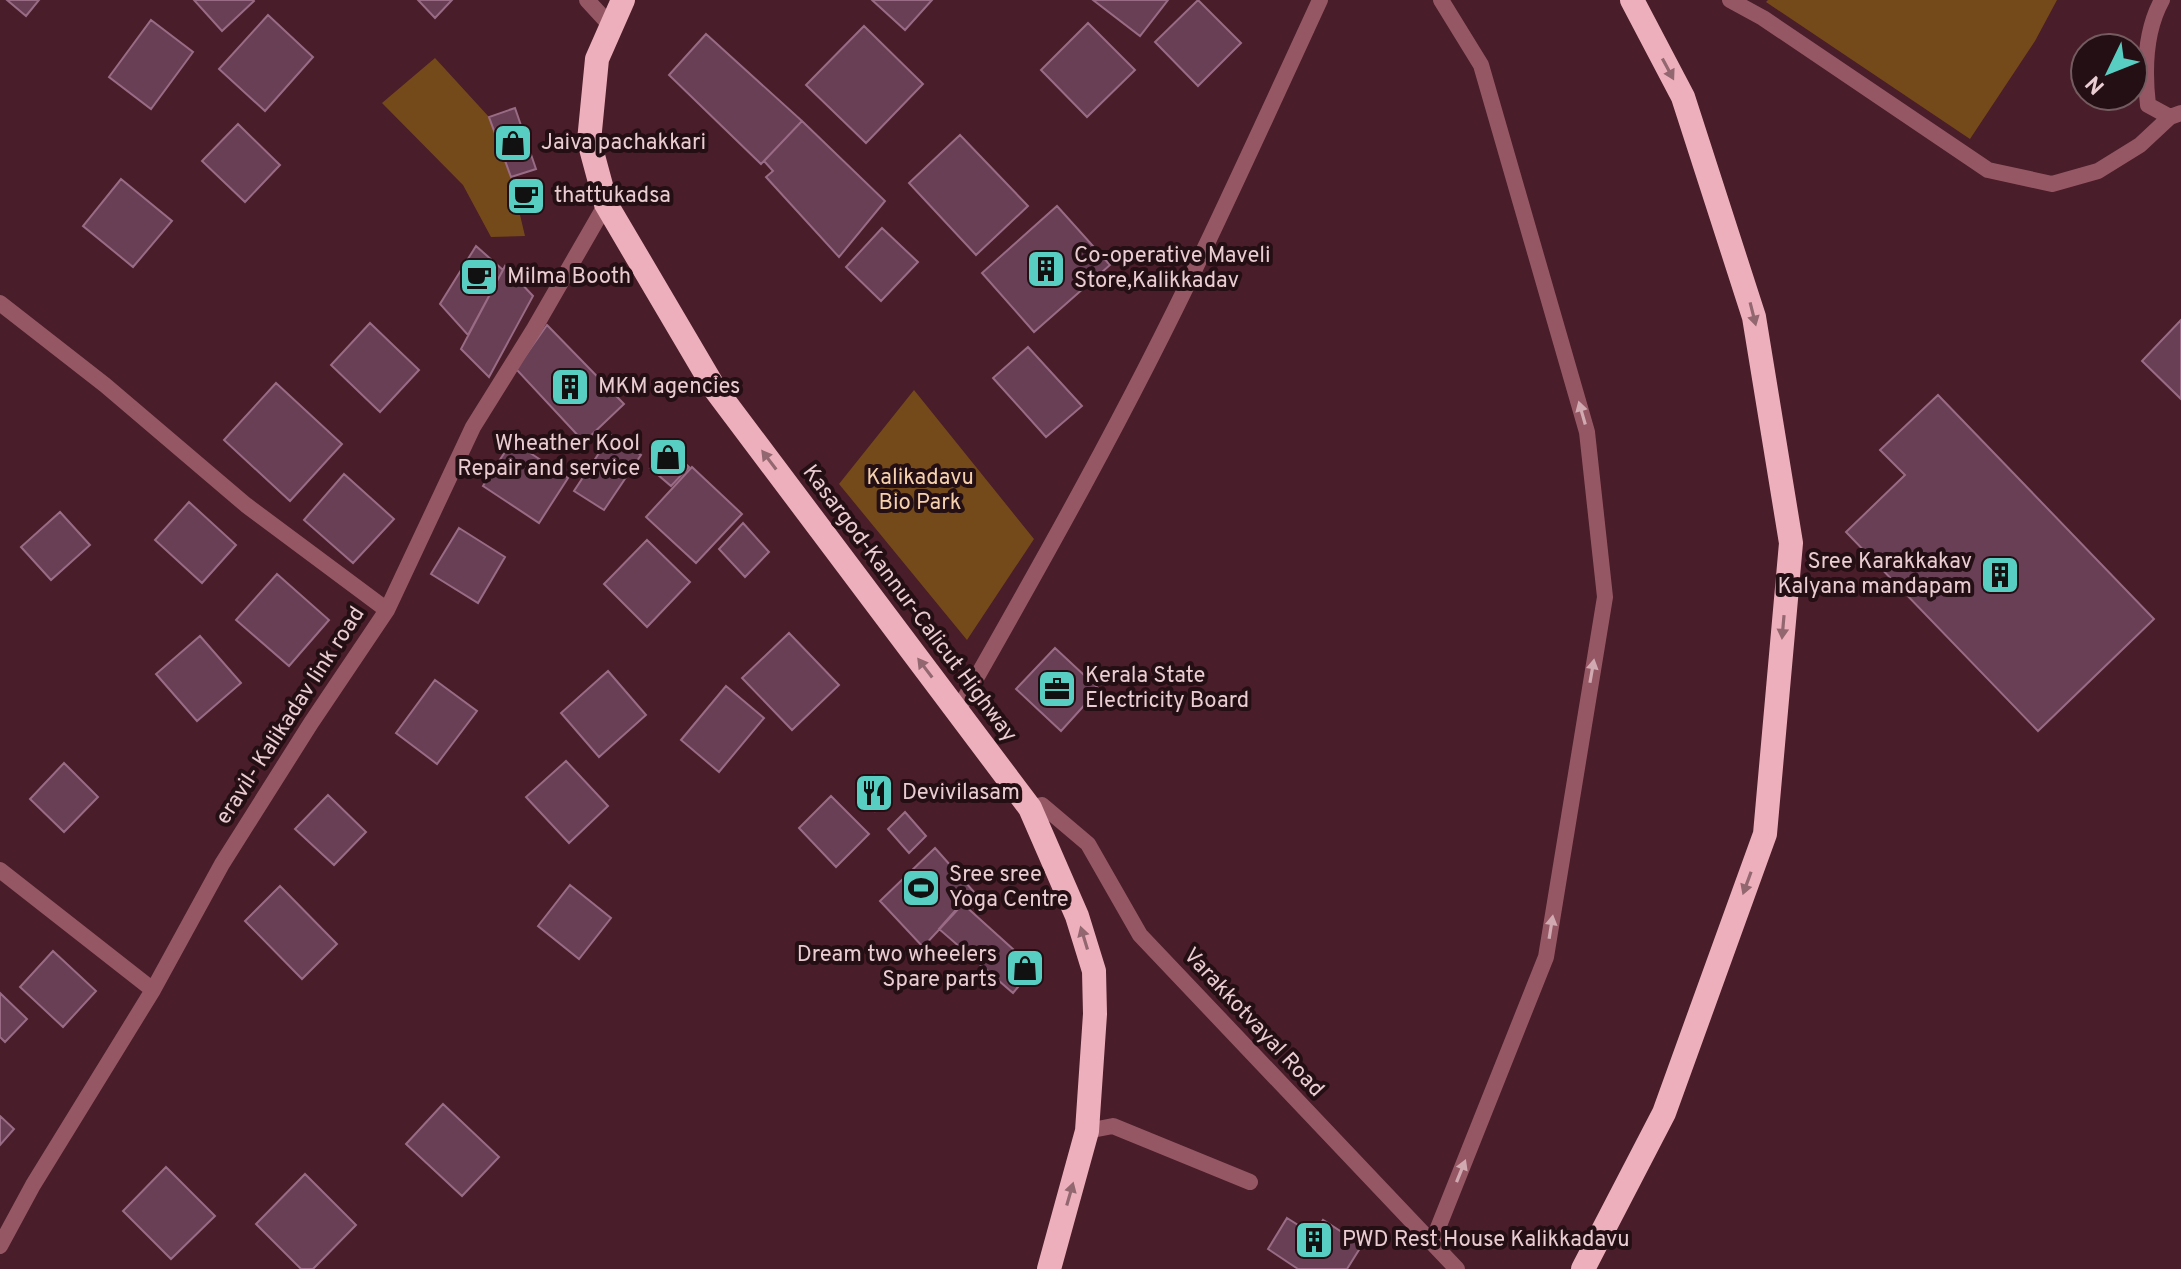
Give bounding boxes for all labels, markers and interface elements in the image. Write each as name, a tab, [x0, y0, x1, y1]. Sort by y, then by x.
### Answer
north arrow	[2069, 32, 2149, 112]
one-way arrow	[1661, 58, 1675, 80]
text: N	[2081, 69, 2111, 99]
shop icon: Jaiva pachakkari	[492, 122, 534, 164]
place label: Jaiva pachakkari	[541, 130, 706, 157]
cafe icon: thattukadsa	[505, 175, 547, 217]
place label: thattukadsa	[554, 183, 671, 210]
place label: Co-operative Maveli Store,Kalikkadav	[1074, 243, 1271, 295]
building icon: Co-operative Maveli Store,Kalikkadav	[1025, 248, 1067, 290]
cafe icon: Milma Booth	[458, 256, 500, 298]
place label: Milma Booth	[507, 264, 631, 291]
one-way arrow	[1747, 302, 1759, 327]
building icon: MKM agencies	[549, 366, 591, 408]
place label: MKM agencies	[598, 374, 740, 401]
one-way arrow	[1575, 401, 1588, 425]
place label: Wheather Kool Repair and service	[457, 431, 640, 483]
shop icon: Wheather Kool Repair and service	[647, 436, 689, 478]
one-way arrow	[761, 450, 777, 470]
street label: Kasargod-Kannur-Calicut Highway	[796, 460, 1022, 748]
park label: Kalikadavu Bio Park	[866, 465, 974, 517]
place label: Sree Karakkakav Kalyana mandapam	[1777, 549, 1972, 601]
building icon: Sree Karakkakav Kalyana mandapam	[1979, 554, 2021, 596]
street label: eravil- Kalikadav link road	[210, 602, 372, 830]
one-way arrow	[1776, 615, 1789, 640]
one-way arrow	[918, 658, 934, 678]
one-way arrow	[1586, 658, 1599, 683]
place label: Kerala State Electricity Board	[1085, 663, 1249, 715]
office icon: Kerala State Electricity Board	[1036, 668, 1078, 710]
restaurant icon: Devivilasam	[853, 772, 895, 814]
place label: Devivilasam	[902, 780, 1020, 807]
place label: Sree sree Yoga Centre	[949, 862, 1069, 914]
sports icon: Sree sree Yoga Centre	[900, 867, 942, 909]
one-way arrow	[1740, 871, 1753, 895]
one-way arrow	[1545, 915, 1558, 940]
one-way arrow	[1077, 926, 1090, 950]
place label: Dream two wheelers Spare parts	[797, 942, 997, 994]
street label: Varakkotvayal Road	[1177, 943, 1329, 1103]
shop icon: Dream two wheelers Spare parts	[1004, 947, 1046, 989]
one-way arrow	[1455, 1159, 1468, 1183]
one-way arrow	[1064, 1181, 1077, 1205]
building icon: PWD Rest House Kalikkadavu	[1293, 1219, 1335, 1261]
place label: PWD Rest House Kalikkadavu	[1342, 1227, 1630, 1254]

